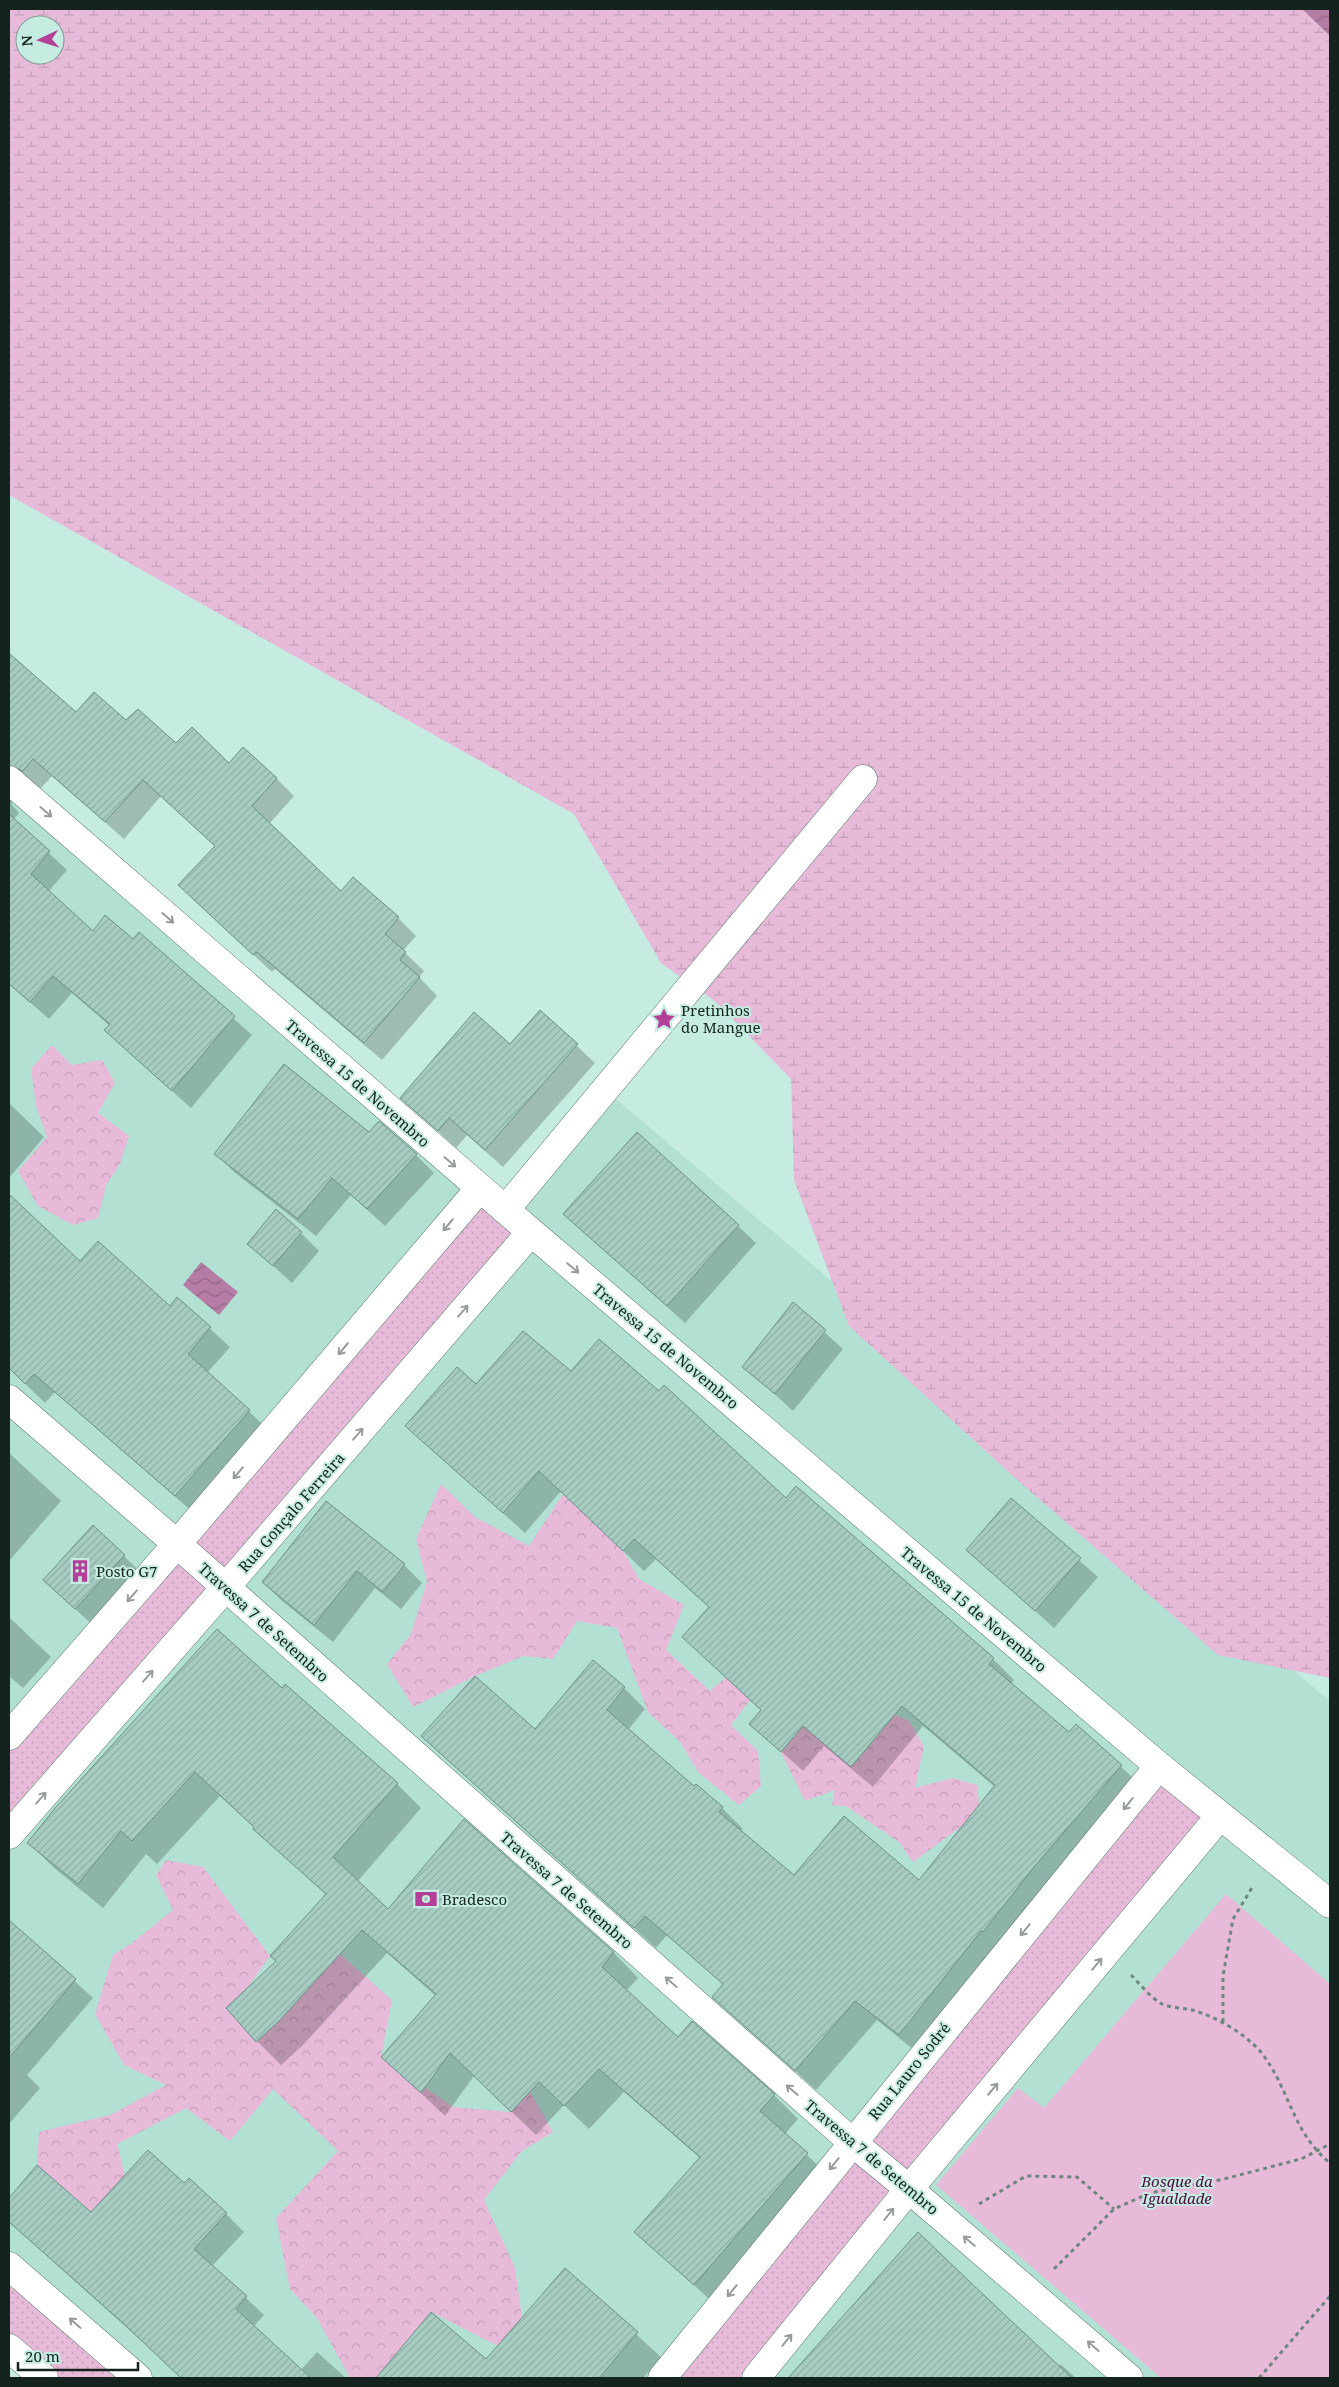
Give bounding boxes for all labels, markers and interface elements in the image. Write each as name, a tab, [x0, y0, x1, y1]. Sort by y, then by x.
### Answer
north arrow	[15, 15, 65, 65]
text: N	[17, 35, 36, 47]
one-way arrow	[39, 806, 52, 817]
one-way arrow	[162, 912, 175, 924]
place label: Pretinhos do Mangue	[681, 1000, 761, 1037]
place icon: Pretinhos do Mangue	[651, 1006, 677, 1032]
street label: Travessa 15 de Novembro	[282, 1015, 434, 1151]
one-way arrow	[443, 1156, 456, 1167]
one-way arrow	[443, 1218, 454, 1231]
one-way arrow	[567, 1262, 580, 1274]
street label: Travessa 15 de Novembro	[589, 1279, 743, 1413]
one-way arrow	[458, 1304, 469, 1317]
one-way arrow	[337, 1342, 349, 1355]
one-way arrow	[352, 1428, 363, 1441]
street label: Rua Gonçalo Ferreira	[234, 1448, 348, 1576]
one-way arrow	[232, 1466, 243, 1479]
street label: Travessa 15 de Novembro	[897, 1542, 1051, 1676]
building icon: Posto G7	[67, 1558, 93, 1584]
street label: Travessa 7 de Setembro	[195, 1558, 333, 1686]
place label: Posto G7	[96, 1561, 157, 1581]
one-way arrow	[126, 1589, 137, 1602]
one-way arrow	[143, 1670, 154, 1683]
one-way arrow	[35, 1792, 46, 1805]
one-way arrow	[1123, 1797, 1134, 1810]
street label: Travessa 7 de Setembro	[497, 1827, 637, 1953]
bank icon: Bradesco	[413, 1886, 439, 1912]
place label: Bradesco	[442, 1889, 507, 1909]
one-way arrow	[1020, 1923, 1031, 1936]
one-way arrow	[1091, 1957, 1102, 1970]
one-way arrow	[664, 1976, 677, 1988]
street label: Rua Lauro Sodré	[864, 2018, 954, 2124]
one-way arrow	[987, 2082, 998, 2095]
one-way arrow	[786, 2084, 799, 2095]
street label: Travessa 7 de Setembro	[801, 2095, 943, 2219]
one-way arrow	[829, 2157, 840, 2170]
park label: Bosque da Igualdade	[1140, 2171, 1213, 2208]
one-way arrow	[884, 2208, 895, 2221]
one-way arrow	[963, 2235, 976, 2246]
one-way arrow	[727, 2284, 738, 2297]
one-way arrow	[68, 2318, 81, 2329]
one-way arrow	[782, 2334, 793, 2347]
scale bar	[18, 2340, 138, 2372]
one-way arrow	[1086, 2341, 1099, 2352]
text: 20 m	[25, 2346, 60, 2366]

